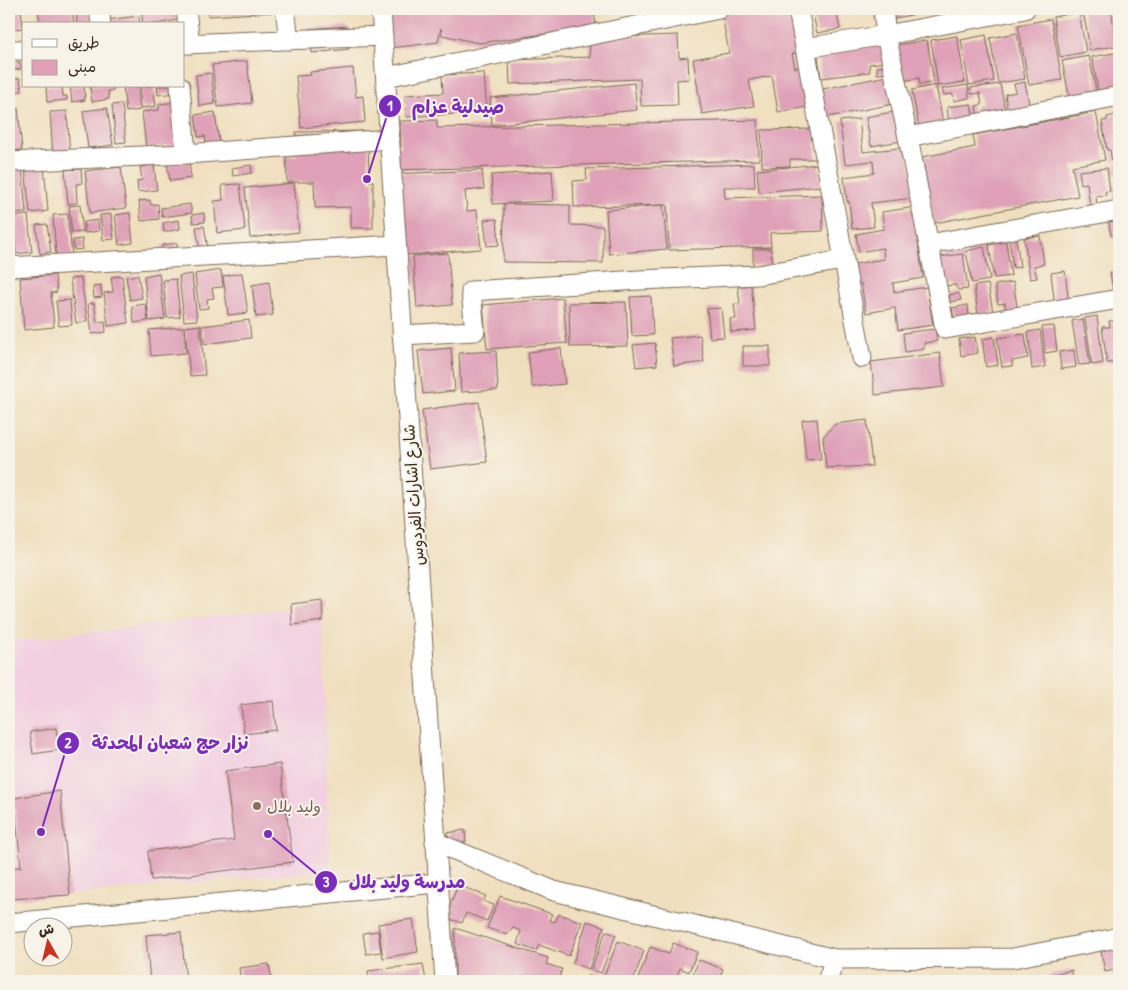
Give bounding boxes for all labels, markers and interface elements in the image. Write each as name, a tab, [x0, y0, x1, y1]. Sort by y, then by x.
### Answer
legend	[22, 22, 185, 88]
text: طريق	[68, 32, 100, 53]
text: مبنى	[68, 56, 96, 77]
callout: صيدلية عزام	[377, 90, 514, 123]
text: صيدلية عزام	[412, 94, 504, 121]
text: 1	[387, 95, 393, 116]
street label: شارع اشارات الفردوس	[397, 424, 430, 566]
callout: نزار حج شعبان المحدثة	[56, 726, 258, 759]
text: نزار حج شعبان المحدثة	[91, 730, 249, 755]
text: 2	[64, 732, 72, 753]
place label: وليد بلال	[267, 795, 321, 817]
marker: وليد بلال	[251, 800, 263, 812]
callout: مدرسة وليد بلال	[314, 865, 476, 898]
text: مدرسة وليد بلال	[349, 869, 465, 894]
text: 3	[323, 871, 330, 892]
north arrow	[22, 918, 72, 968]
text: ش	[37, 918, 55, 939]

